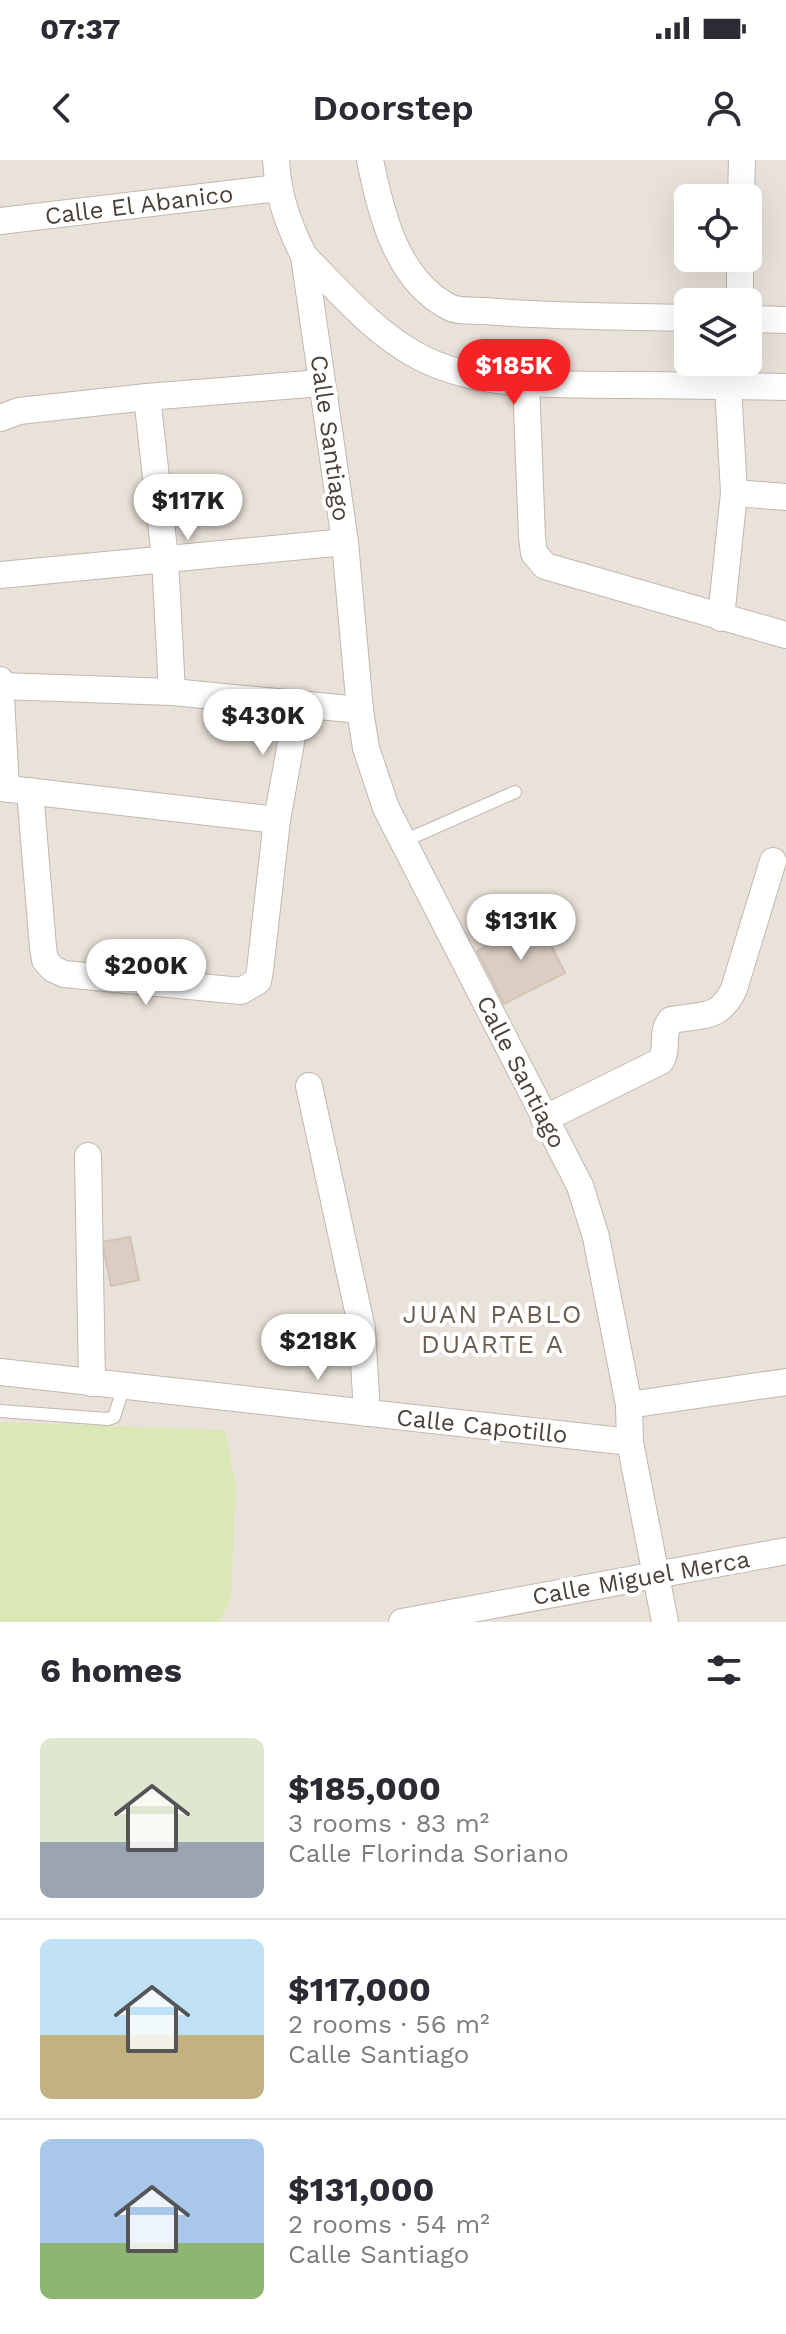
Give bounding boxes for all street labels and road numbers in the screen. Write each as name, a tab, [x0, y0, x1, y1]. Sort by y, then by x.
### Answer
street label: Calle El Abanico	[43, 180, 235, 230]
street label: Calle Santiago	[304, 353, 356, 523]
street label: Calle Santiago	[471, 991, 571, 1153]
street label: Calle Capotillo	[395, 1403, 569, 1449]
street label: Calle Miguel Merca	[530, 1545, 752, 1611]

